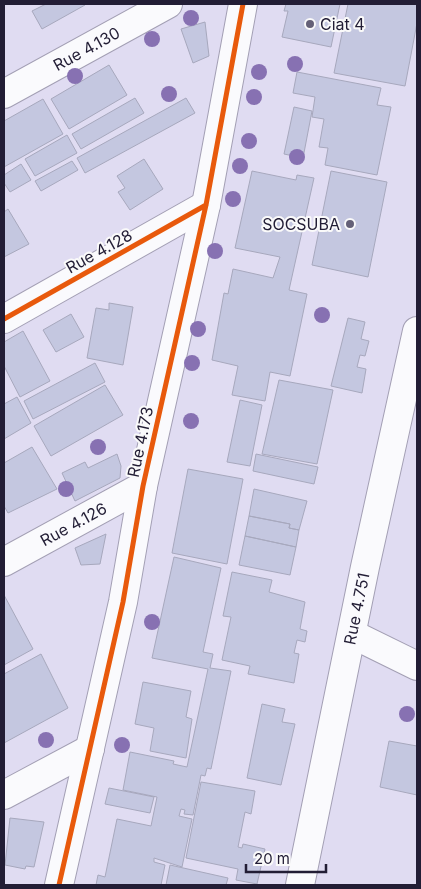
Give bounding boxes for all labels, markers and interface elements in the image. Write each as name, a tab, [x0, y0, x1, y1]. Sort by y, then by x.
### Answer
place label: Ciat 4	[320, 14, 365, 34]
marker: Ciat 4	[304, 18, 316, 30]
street label: Rue 4.130	[50, 22, 123, 75]
place label: SOCSUBA	[262, 214, 340, 234]
marker: SOCSUBA	[344, 218, 356, 230]
street label: Rue 4.128	[62, 225, 136, 277]
street label: Rue 4.173	[123, 405, 157, 479]
street label: Rue 4.126	[37, 498, 110, 550]
street label: Rue 4.751	[339, 571, 374, 646]
scale bar	[246, 842, 326, 874]
text: 20 m	[254, 849, 290, 868]

